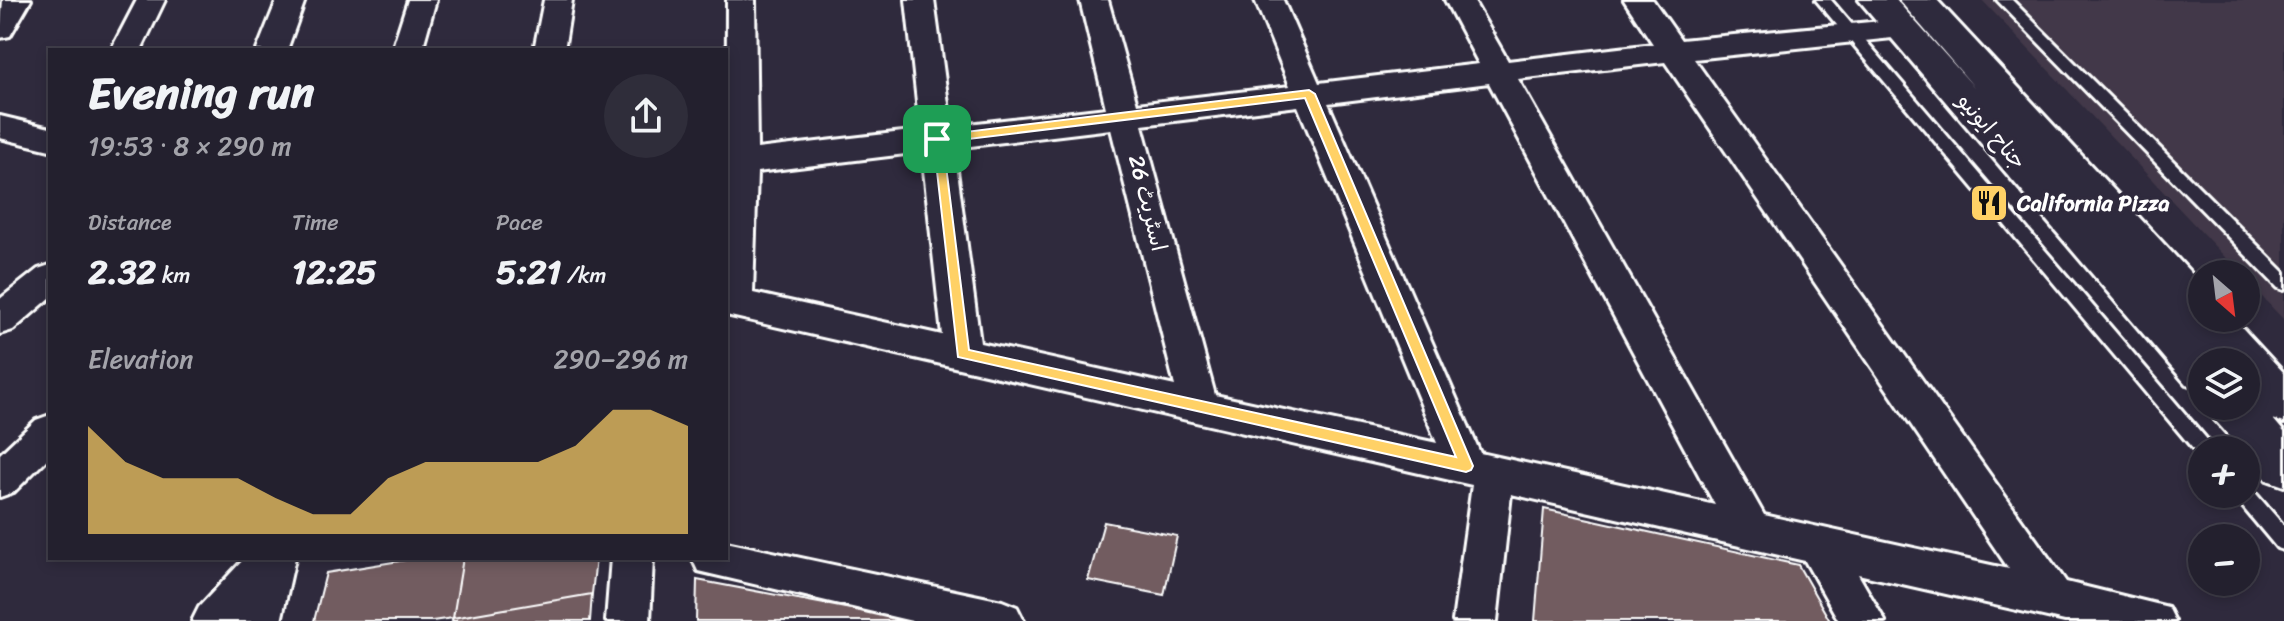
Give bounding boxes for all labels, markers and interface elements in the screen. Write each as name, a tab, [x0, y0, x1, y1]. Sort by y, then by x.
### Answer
text: Evening run	[88, 54, 314, 132]
button: share	[604, 74, 688, 158]
street label: جناح ایونیو	[1946, 83, 2037, 178]
pin	[903, 105, 971, 173]
icon: arrive	[915, 117, 959, 161]
text: 19:53 · 8 × 290 m	[88, 123, 291, 169]
street label: اسٹریٹ 26	[1117, 151, 1179, 255]
restaurant icon: California Pizza	[1968, 182, 2010, 224]
place label: California Pizza	[2016, 184, 2170, 223]
text: Distance	[88, 203, 172, 242]
text: Time	[292, 203, 339, 242]
text: Pace	[496, 203, 543, 242]
text: 2.32	[88, 242, 156, 302]
text: 12:25	[292, 242, 377, 302]
text: 5:21	[496, 242, 561, 302]
text: km	[156, 256, 190, 295]
text: /km	[561, 256, 606, 295]
north arrow	[2188, 260, 2260, 332]
map controls	[2188, 260, 2260, 596]
text: Elevation	[88, 336, 193, 382]
text: 290–296 m	[553, 336, 688, 382]
button: layers	[2188, 348, 2260, 420]
button: +	[2188, 436, 2260, 508]
button: −	[2188, 524, 2260, 596]

